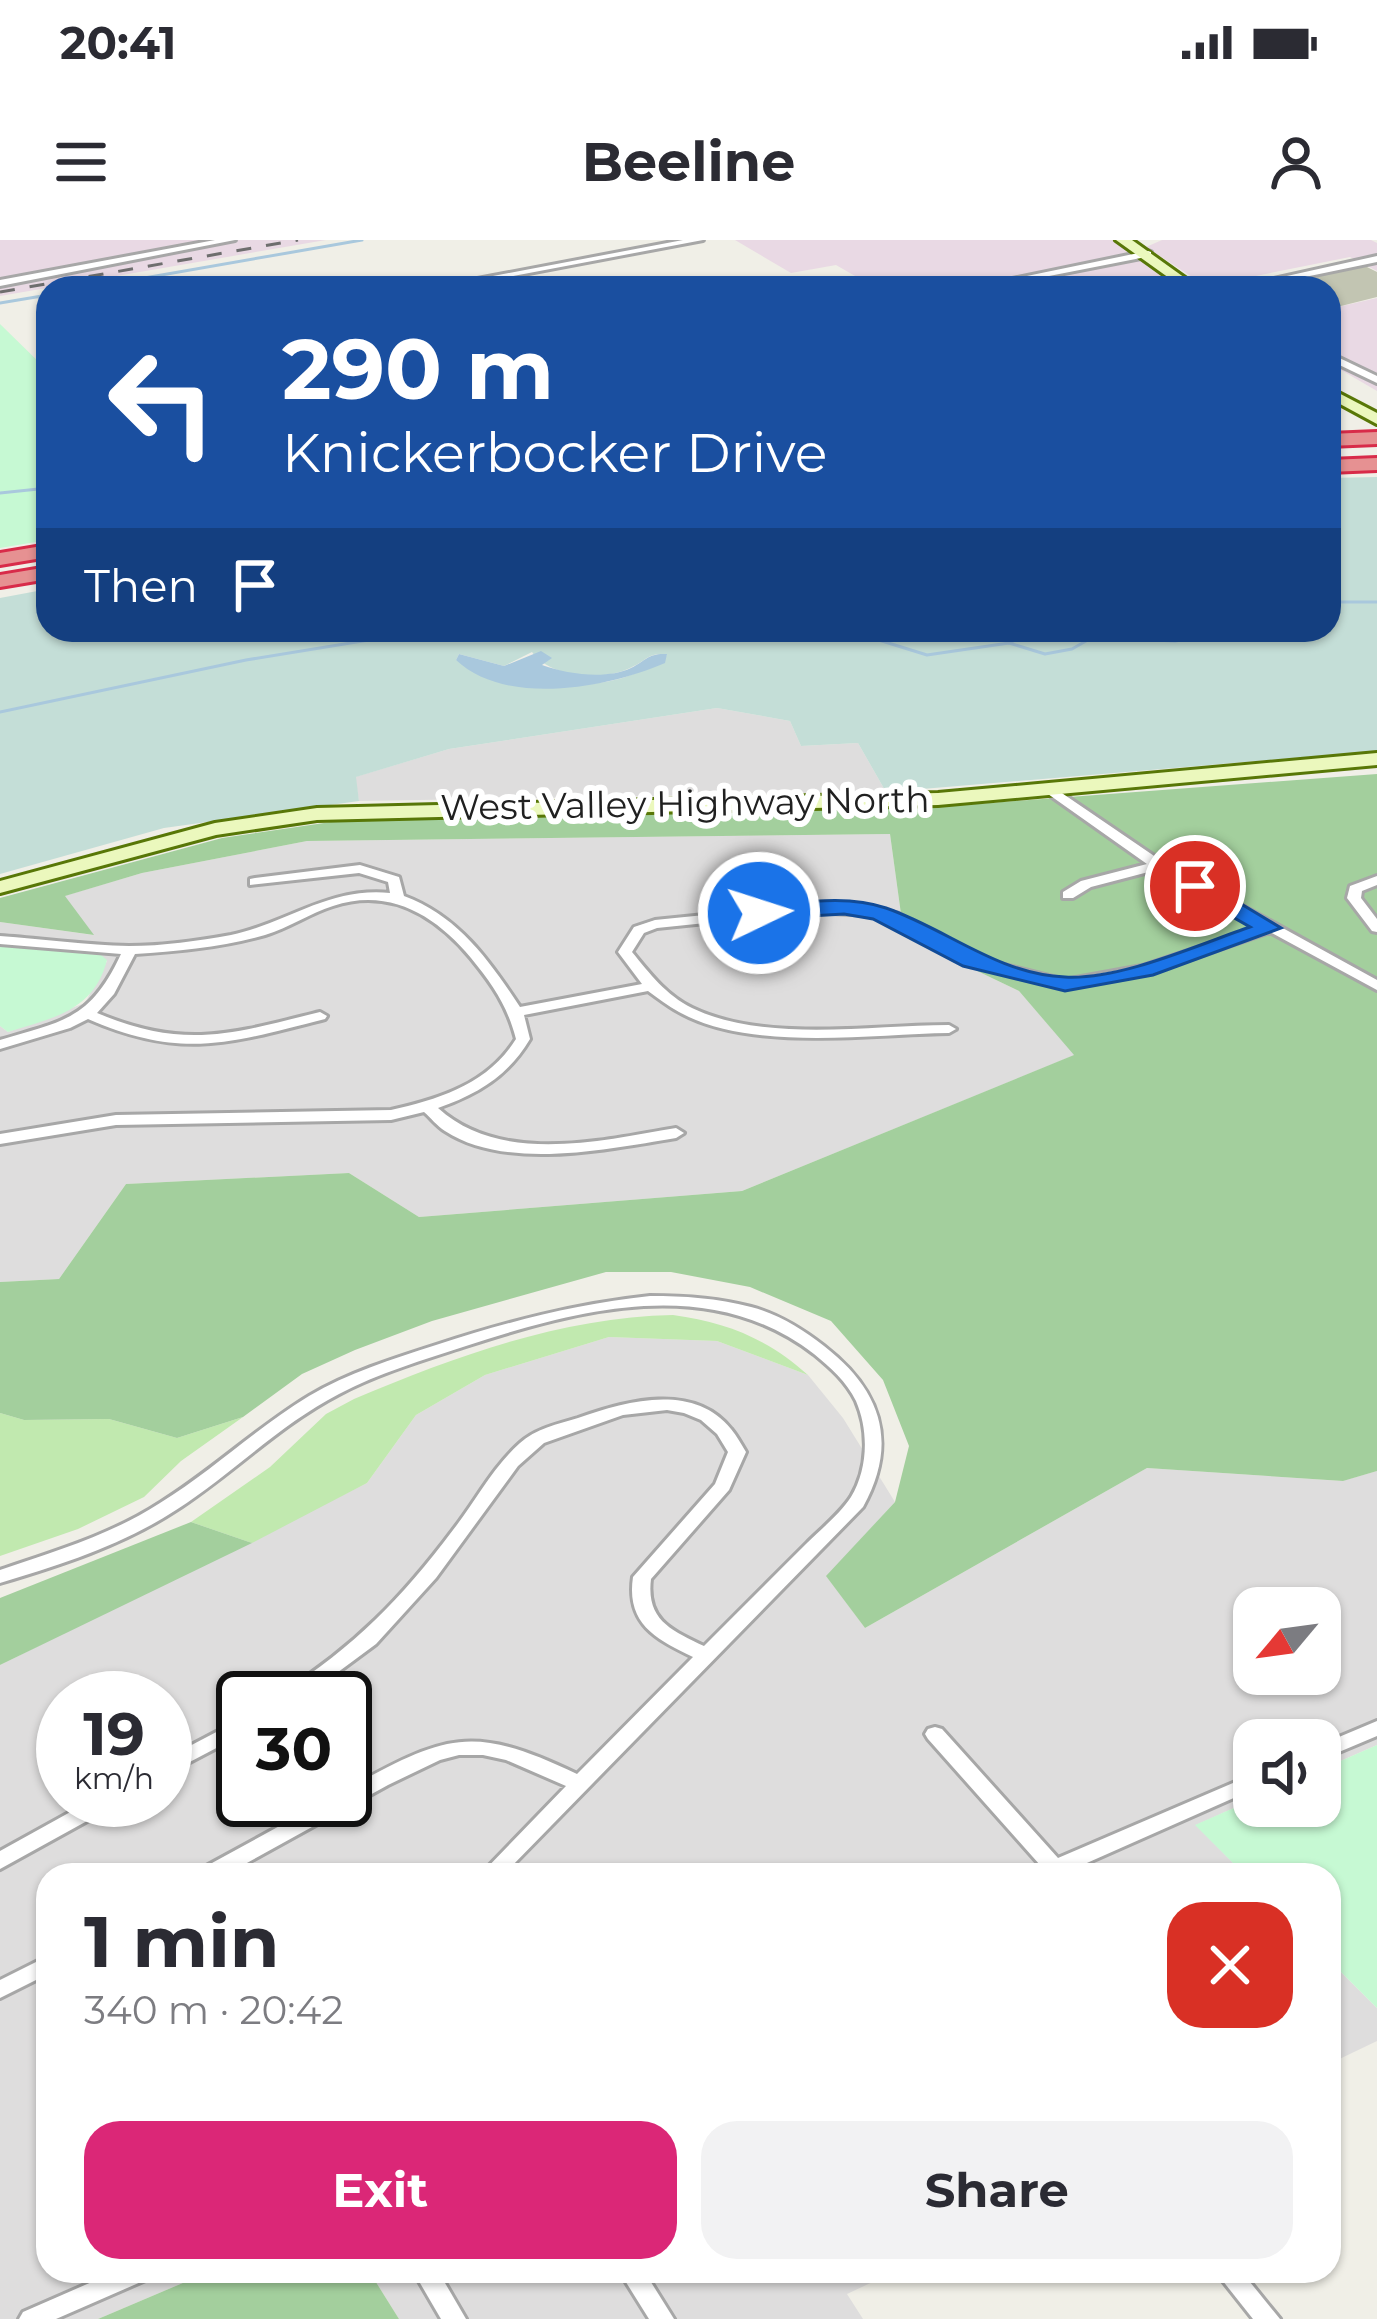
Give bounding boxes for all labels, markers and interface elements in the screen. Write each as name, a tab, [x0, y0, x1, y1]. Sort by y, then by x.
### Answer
text: 20:41	[60, 15, 176, 70]
icon: menu	[48, 129, 114, 195]
text: Beeline	[582, 129, 795, 195]
icon: person	[1263, 129, 1329, 195]
text: 290 m	[282, 318, 554, 420]
icon: left	[84, 324, 240, 480]
text: Knickerbocker Drive	[282, 420, 827, 486]
icon: arrive	[222, 552, 288, 618]
text: Then	[84, 558, 198, 613]
street label: West Valley Highway North	[440, 777, 930, 829]
pin	[1144, 835, 1246, 937]
position arrow	[696, 850, 822, 976]
icon: arrive	[1162, 853, 1228, 919]
north arrow	[1233, 1587, 1341, 1695]
map controls	[1233, 1587, 1341, 1827]
speed limit sign: 30	[216, 1671, 372, 1827]
text: 19	[83, 1697, 145, 1770]
button: sound	[1233, 1719, 1341, 1827]
text: km/h	[74, 1760, 154, 1797]
text: 1 min	[84, 1897, 280, 1985]
button: close	[1167, 1902, 1293, 2028]
text: 340 m · 20:42	[84, 1986, 343, 2034]
button: Exit	[84, 2121, 677, 2259]
button: Share	[701, 2121, 1293, 2259]

